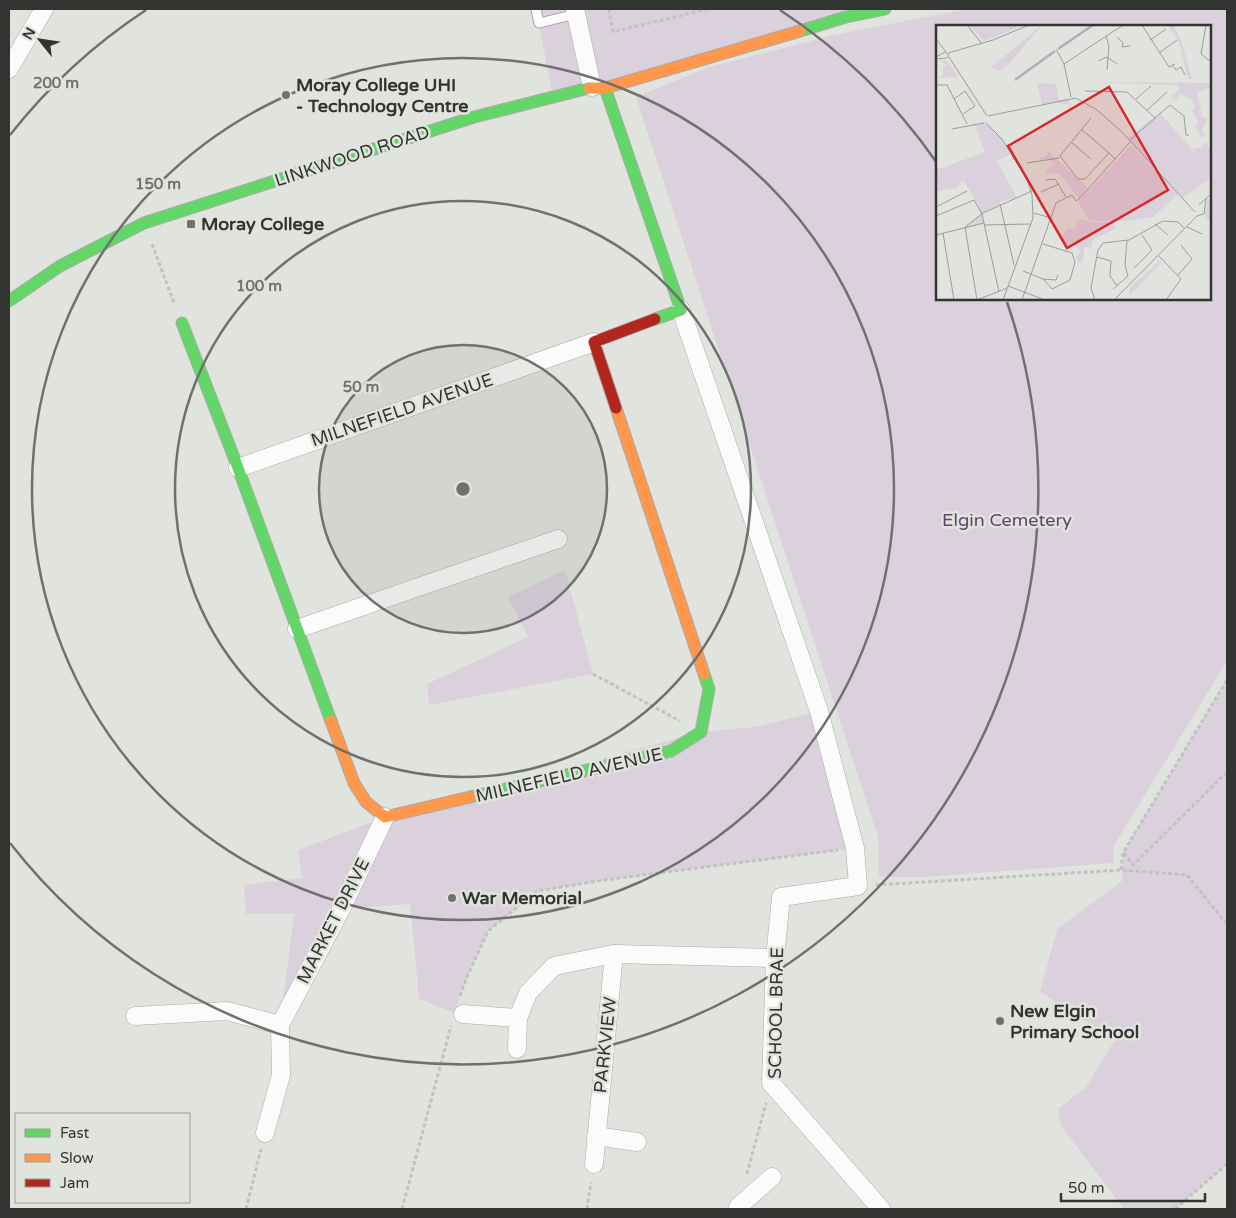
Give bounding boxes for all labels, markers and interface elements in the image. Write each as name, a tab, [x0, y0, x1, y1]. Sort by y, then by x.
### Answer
north arrow	[15, 15, 65, 65]
text: N	[19, 25, 39, 43]
inset map	[936, 25, 1211, 300]
text: 200 m	[33, 74, 79, 92]
place label: Moray College UHI - Technology Centre	[296, 74, 468, 117]
marker: Moray College UHI - Technology Centre	[280, 89, 292, 101]
street label: LINKWOOD ROAD	[272, 121, 432, 191]
text: 150 m	[135, 175, 181, 193]
place label: Moray College	[201, 213, 324, 235]
marker: Moray College	[185, 218, 197, 230]
text: 100 m	[236, 277, 282, 295]
street label: MILNEFIELD AVENUE	[308, 368, 496, 452]
text: 50 m	[343, 378, 379, 396]
centre of rings	[454, 480, 472, 498]
park label: Elgin Cemetery	[942, 509, 1072, 531]
street label: MILNEFIELD AVENUE	[473, 743, 665, 807]
street label: MARKET DRIVE	[292, 854, 374, 988]
place label: War Memorial	[462, 887, 582, 909]
marker: War Memorial	[446, 892, 458, 904]
street label: SCHOOL BRAE	[764, 947, 788, 1079]
street label: PARKVIEW	[589, 996, 621, 1094]
place label: New Elgin Primary School	[1010, 1000, 1139, 1043]
marker: New Elgin Primary School	[994, 1015, 1006, 1027]
legend	[15, 1113, 190, 1203]
text: Fast	[60, 1124, 90, 1142]
text: Slow	[60, 1149, 94, 1167]
scale bar	[1061, 1170, 1205, 1202]
text: Jam	[60, 1174, 89, 1192]
text: 50 m	[1068, 1179, 1105, 1197]

